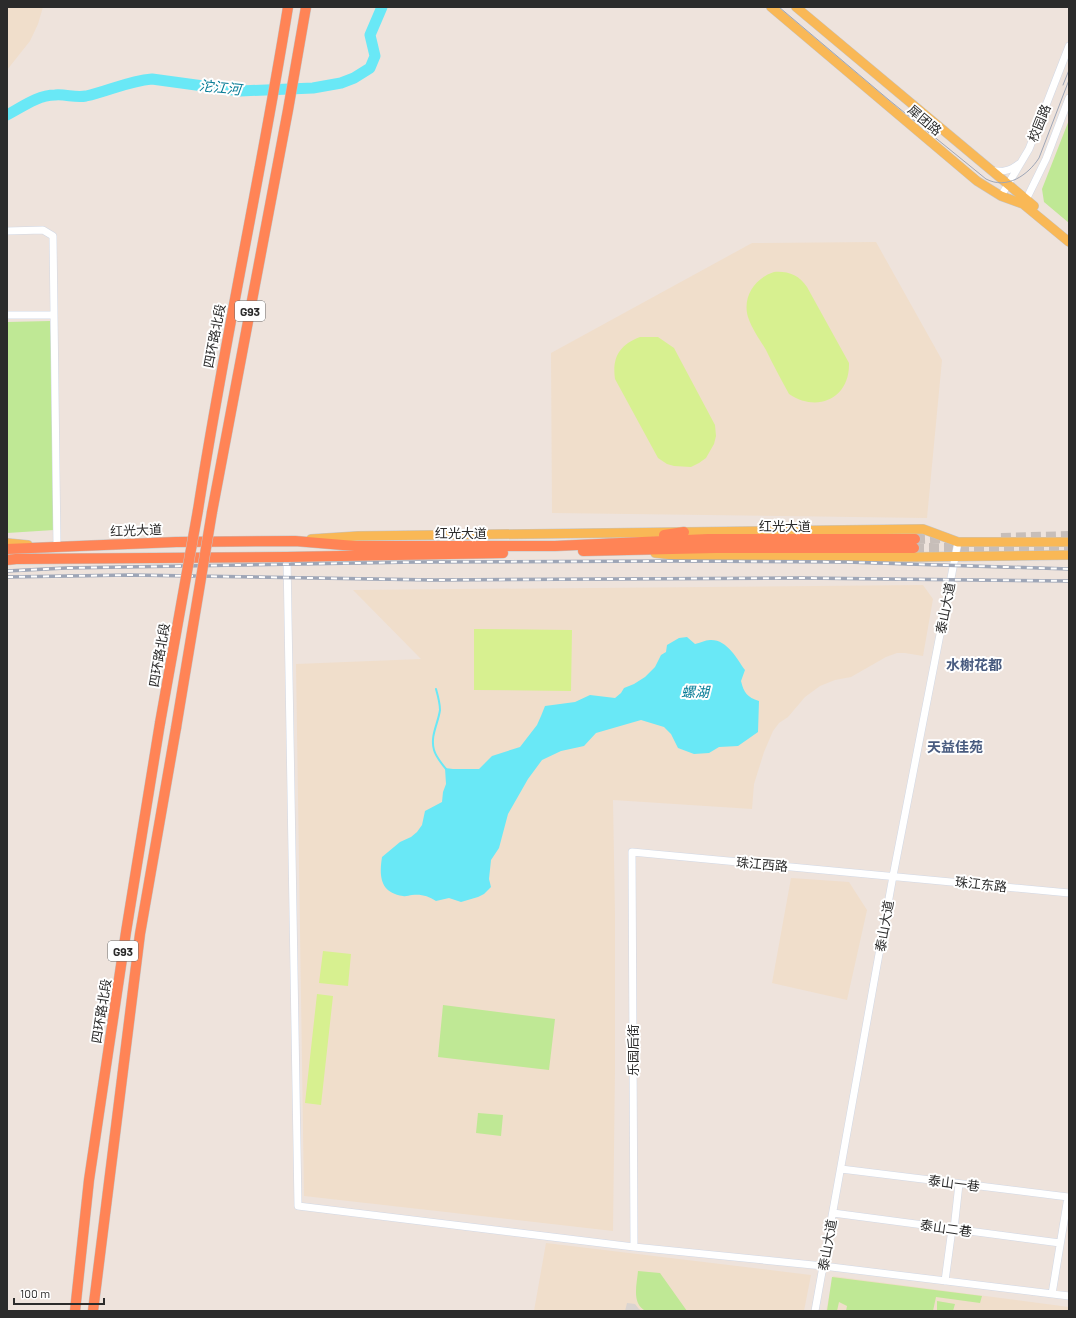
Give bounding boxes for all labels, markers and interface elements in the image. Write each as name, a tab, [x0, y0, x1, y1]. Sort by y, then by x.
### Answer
water label: 沱江河	[198, 76, 245, 98]
street label: 犀团路	[905, 101, 945, 139]
street label: 校园路	[1024, 102, 1054, 144]
road number: G93	[235, 301, 265, 321]
street label: 四环路北段	[200, 303, 228, 369]
street label: 红光大道	[759, 518, 811, 534]
street label: 红光大道	[110, 521, 162, 539]
street label: 红光大道	[435, 525, 487, 541]
street label: 泰山大道	[932, 581, 958, 635]
street label: 四环路北段	[145, 622, 173, 688]
district label: 水榭花都	[946, 656, 1002, 673]
water label: 螺湖	[681, 683, 711, 700]
district label: 天益佳苑	[927, 738, 983, 755]
street label: 珠江西路	[735, 854, 789, 874]
street label: 珠江东路	[954, 873, 1008, 895]
street label: 泰山大道	[872, 899, 896, 953]
road number: G93	[108, 941, 138, 961]
street label: 四环路北段	[88, 978, 114, 1044]
street label: 乐园后街	[625, 1024, 641, 1076]
street label: 泰山一巷	[927, 1172, 981, 1194]
street label: 泰山二巷	[919, 1216, 973, 1240]
street label: 泰山大道	[815, 1218, 839, 1272]
scale bar	[14, 1280, 104, 1306]
text: 100 m	[20, 1286, 50, 1300]

